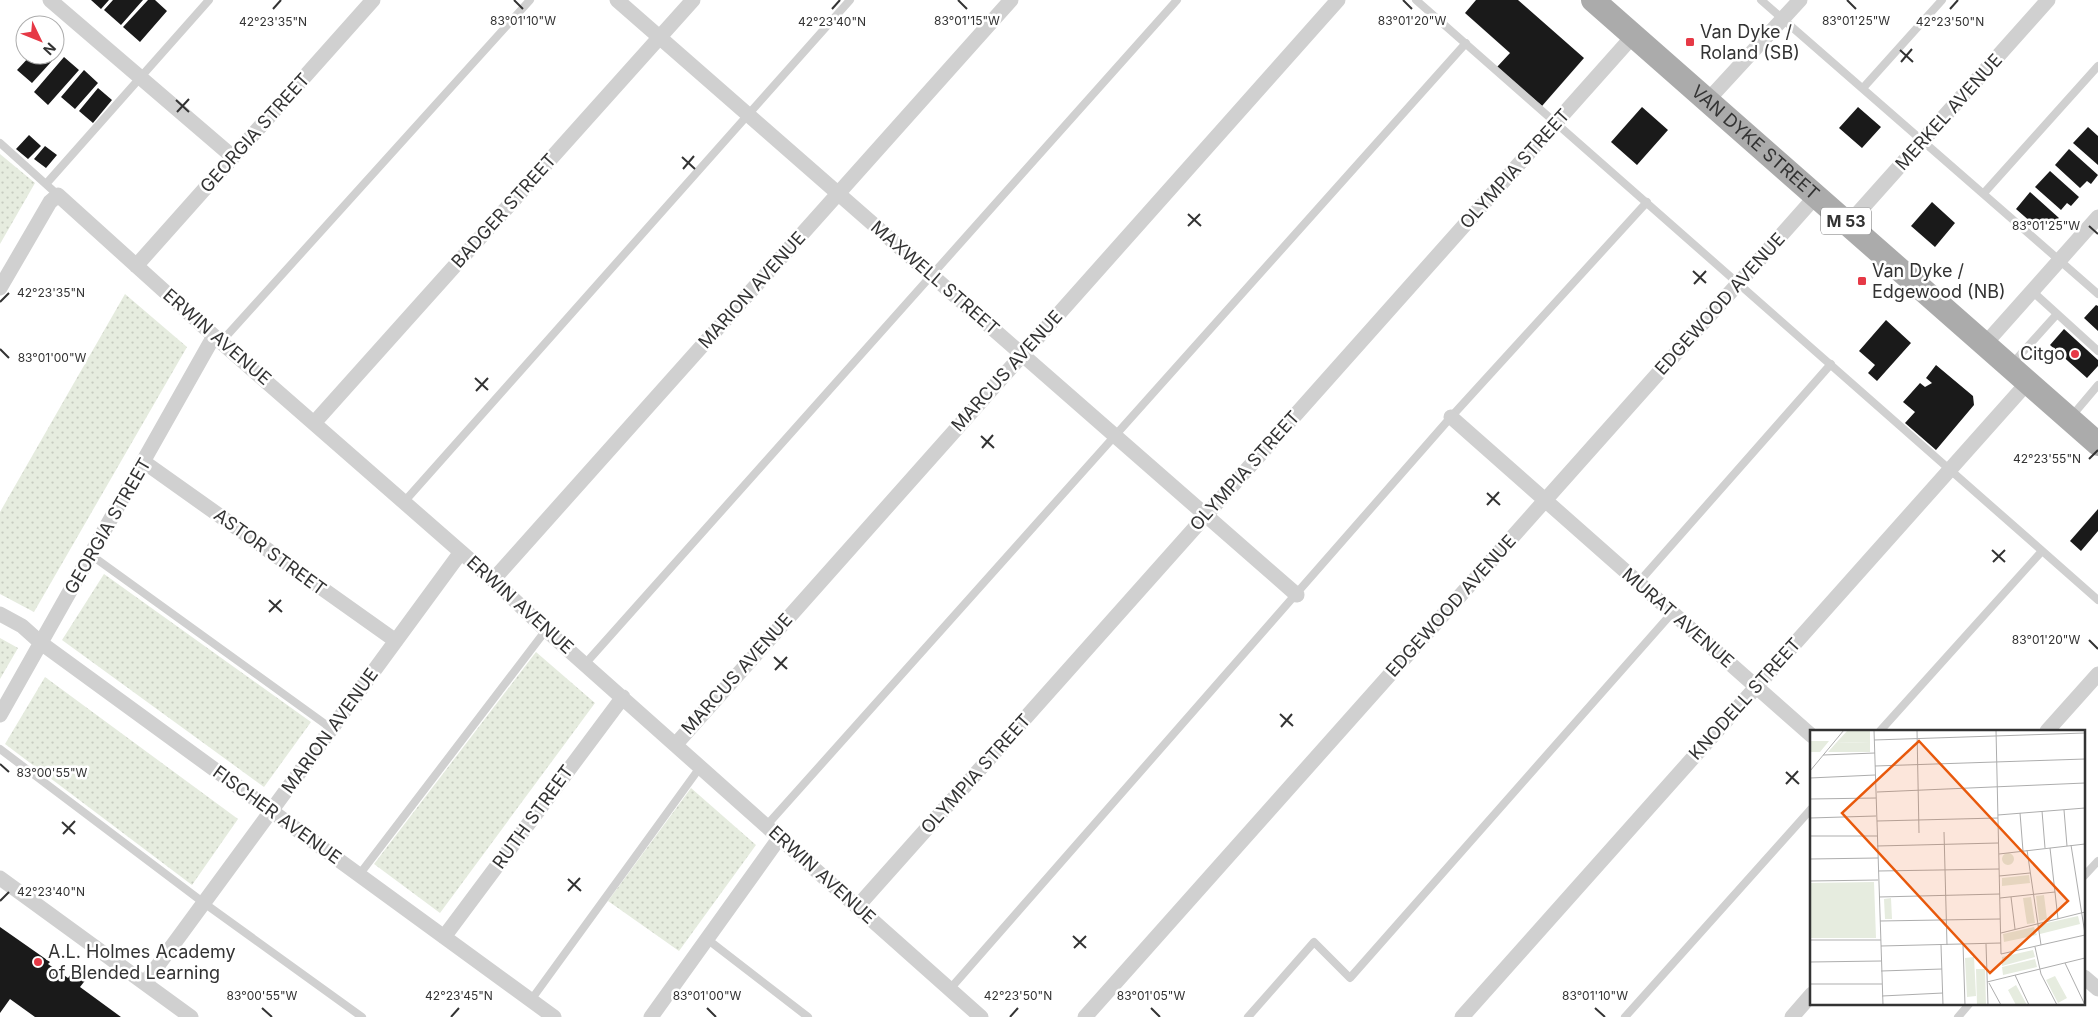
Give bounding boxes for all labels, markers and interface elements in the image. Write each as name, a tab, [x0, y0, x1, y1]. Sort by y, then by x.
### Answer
text: 83°01'10"W	[490, 13, 556, 28]
text: 83°01'15"W	[934, 13, 1000, 28]
text: 83°01'20"W	[1378, 13, 1446, 28]
text: 83°01'25"W	[1822, 13, 1890, 28]
text: 42°23'35"N	[239, 14, 307, 29]
text: 42°23'40"N	[798, 14, 866, 29]
text: 42°23'50"N	[1916, 14, 1984, 29]
north arrow	[15, 15, 65, 65]
place label: Van Dyke / Roland (SB)	[1700, 21, 1800, 63]
marker: Van Dyke / Roland (SB)	[1684, 36, 1696, 48]
text: N	[40, 40, 60, 59]
street label: MERKEL AVENUE	[1891, 49, 2006, 174]
street label: GEORGIA STREET	[196, 69, 314, 197]
street label: VAN DYKE STREET	[1687, 81, 1824, 204]
street label: OLYMPIA STREET	[1455, 105, 1574, 233]
street label: BADGER STREET	[447, 149, 560, 272]
road number: M 53	[1821, 208, 1871, 235]
street label: MAXWELL STREET	[867, 216, 1004, 339]
text: 83°01'25"W	[2012, 218, 2080, 233]
street label: MARION AVENUE	[694, 227, 810, 352]
street label: EDGEWOOD AVENUE	[1650, 228, 1789, 379]
place label: Van Dyke / Edgewood (NB)	[1872, 260, 2006, 302]
marker: Van Dyke / Edgewood (NB)	[1856, 275, 1868, 287]
street label: ERWIN AVENUE	[159, 284, 275, 389]
text: 42°23'35"N	[17, 285, 85, 300]
street label: MARCUS AVENUE	[947, 306, 1066, 436]
place label: Citgo	[2020, 343, 2065, 364]
marker: Citgo	[2069, 348, 2081, 360]
text: 83°01'00"W	[18, 350, 87, 365]
street label: OLYMPIA STREET	[1185, 407, 1304, 535]
text: 42°23'55"N	[2013, 451, 2081, 466]
street label: GEORGIA STREET	[60, 454, 155, 597]
street label: ASTOR STREET	[210, 504, 330, 599]
street label: EDGEWOOD AVENUE	[1381, 530, 1520, 681]
street label: ERWIN AVENUE	[463, 551, 578, 658]
street label: MURAT AVENUE	[1618, 563, 1738, 672]
street label: MARCUS AVENUE	[677, 609, 796, 739]
text: 83°01'20"W	[2012, 632, 2080, 647]
street label: KNODELL STREET	[1684, 633, 1805, 764]
street label: MARION AVENUE	[277, 664, 382, 797]
street label: OLYMPIA STREET	[916, 710, 1035, 838]
inset map	[1810, 730, 2086, 1004]
street label: FISCHER AVENUE	[209, 761, 345, 868]
street label: RUTH STREET	[488, 761, 577, 873]
text: 83°00'55"W	[17, 765, 88, 780]
street label: ERWIN AVENUE	[765, 821, 880, 928]
text: 42°23'40"N	[17, 884, 85, 899]
place label: A.L. Holmes Academy of Blended Learning	[48, 941, 236, 983]
marker: A.L. Holmes Academy of Blended Learning	[32, 956, 44, 968]
text: 83°00'55"W	[227, 988, 298, 1003]
text: 42°23'45"N	[425, 988, 493, 1003]
text: 83°01'00"W	[673, 988, 742, 1003]
text: 42°23'50"N	[984, 988, 1052, 1003]
text: 83°01'05"W	[1117, 988, 1185, 1003]
text: 83°01'10"W	[1562, 988, 1628, 1003]

